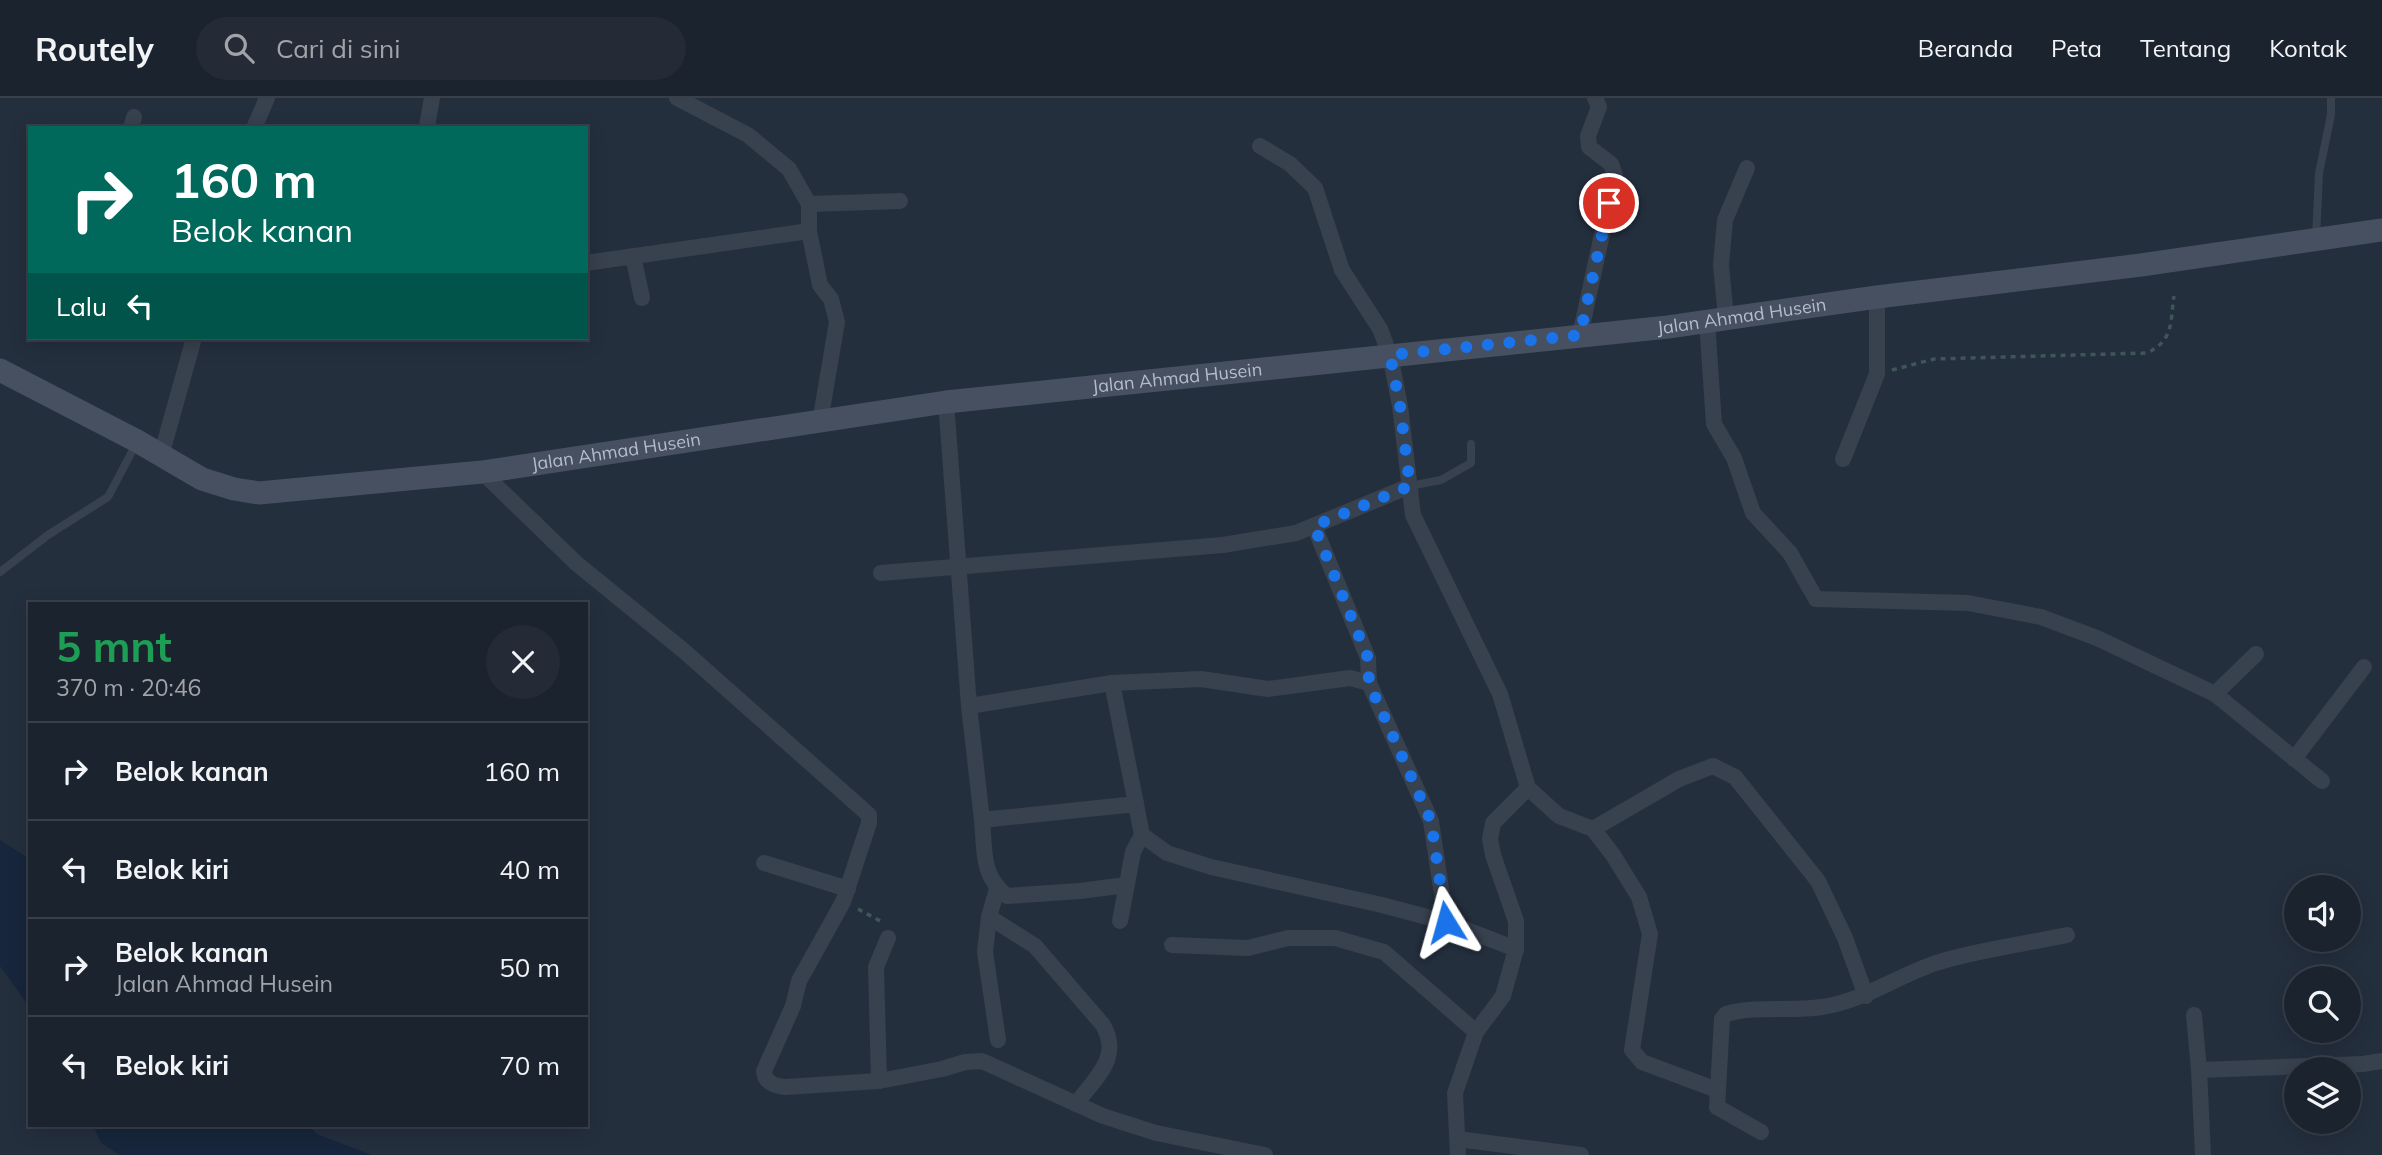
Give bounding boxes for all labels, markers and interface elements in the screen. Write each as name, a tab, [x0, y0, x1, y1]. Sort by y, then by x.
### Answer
search box	[196, 17, 686, 80]
text: Routely	[35, 28, 154, 69]
icon: search	[220, 29, 258, 67]
text: Cari di sini	[276, 32, 400, 65]
text: Beranda	[1918, 33, 2013, 63]
text: Peta	[2051, 33, 2102, 63]
text: Tentang	[2140, 33, 2231, 63]
text: Kontak	[2269, 33, 2347, 63]
text: 160 m	[171, 149, 317, 210]
icon: right	[56, 154, 147, 245]
pin	[1579, 173, 1639, 233]
icon: arrive	[1590, 184, 1628, 222]
text: Belok kanan	[171, 210, 353, 250]
icon: left	[121, 287, 159, 325]
text: Lalu	[56, 290, 107, 323]
street label: Jalan Ahmad Husein	[1656, 292, 1828, 339]
street label: Jalan Ahmad Husein	[1091, 357, 1263, 398]
street label: Jalan Ahmad Husein	[530, 427, 702, 475]
text: 5 mnt	[56, 620, 172, 673]
button: close	[486, 625, 560, 699]
text: 370 m · 20:46	[56, 673, 201, 702]
icon: right	[56, 752, 94, 790]
text: Belok kanan	[115, 755, 269, 788]
text: 160 m	[484, 755, 560, 788]
icon: left	[56, 850, 94, 888]
text: Belok kiri	[115, 853, 229, 886]
text: 40 m	[499, 853, 560, 886]
map controls	[2284, 875, 2361, 1134]
button: sound	[2284, 875, 2361, 952]
position arrow	[1409, 885, 1483, 959]
text: Belok kanan	[115, 936, 269, 969]
icon: right	[56, 948, 94, 986]
text: 50 m	[499, 951, 560, 984]
button: search	[2284, 966, 2361, 1043]
text: Jalan Ahmad Husein	[115, 969, 333, 998]
icon: left	[56, 1046, 94, 1084]
text: Belok kiri	[115, 1049, 229, 1082]
text: 70 m	[499, 1049, 560, 1082]
button: layers	[2284, 1057, 2361, 1134]

